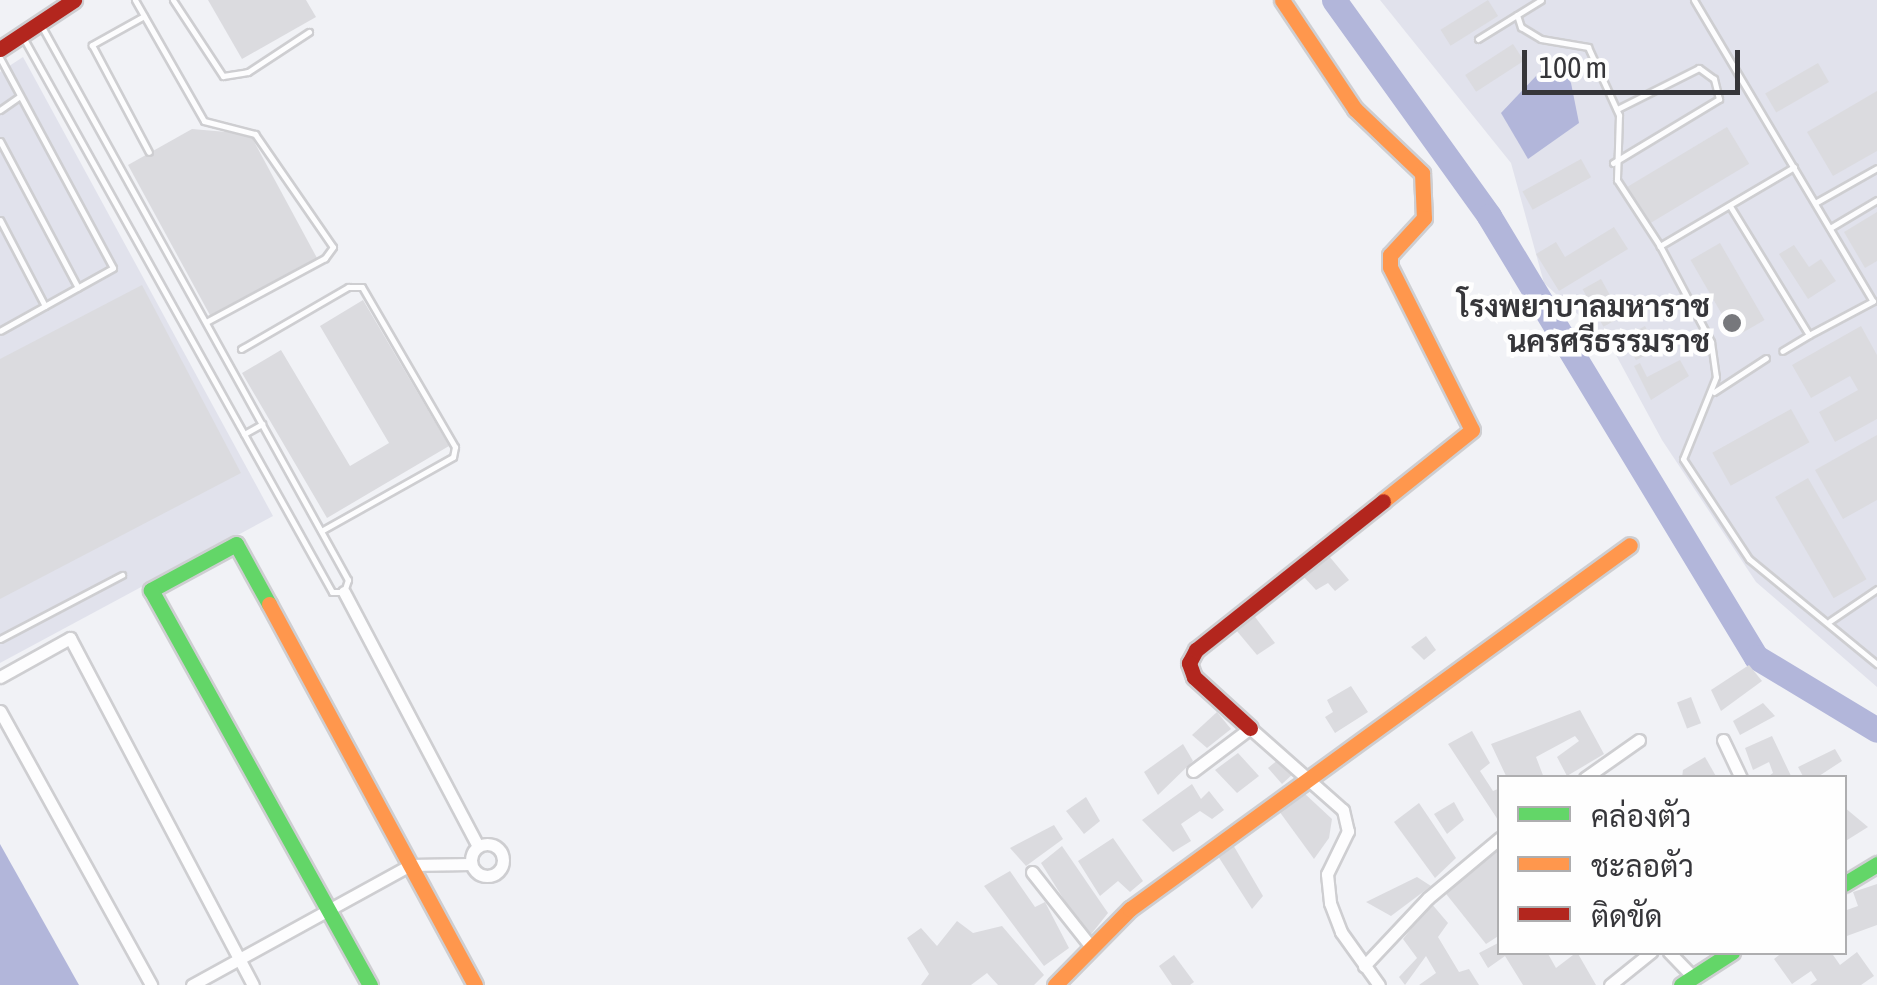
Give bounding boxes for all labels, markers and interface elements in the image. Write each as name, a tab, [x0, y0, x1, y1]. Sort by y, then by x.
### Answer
scale bar	[1527, 30, 1744, 92]
text: 100 m	[1539, 50, 1607, 84]
place label: โรงพยาบาลมหาราช นครศรีธรรมราช	[1457, 288, 1710, 358]
marker: โรงพยาบาลมหาราช นครศรีธรรมราช	[1719, 310, 1745, 336]
legend	[1497, 775, 1847, 955]
text: คล่องตัว	[1591, 799, 1691, 833]
text: ชะลอตัว	[1591, 849, 1694, 883]
text: ติดขัด	[1591, 899, 1663, 933]

